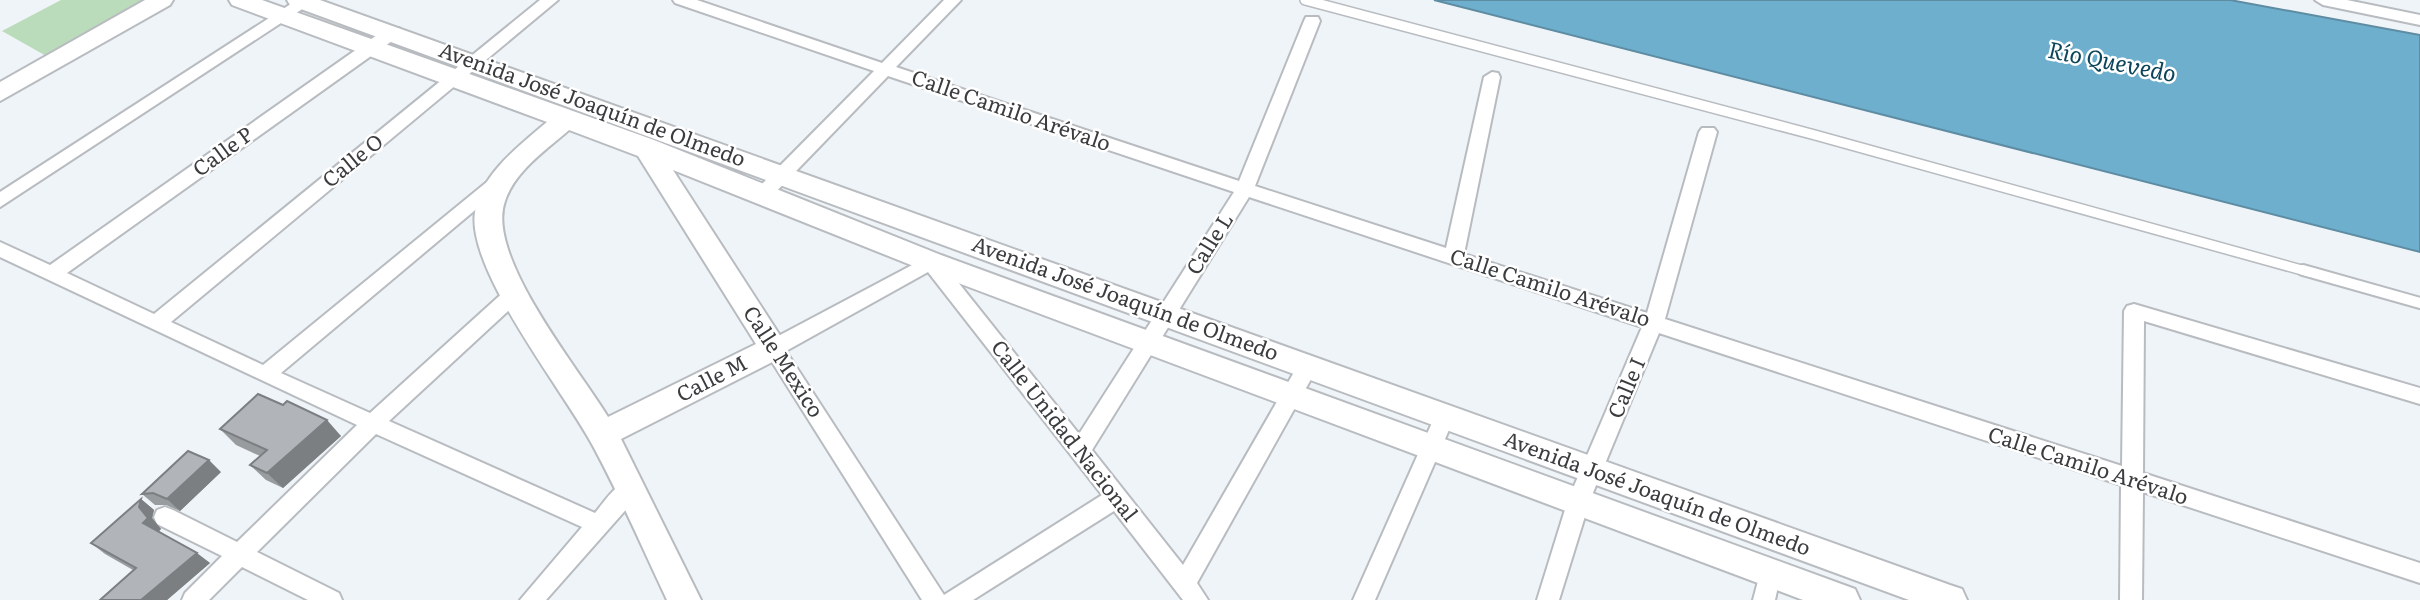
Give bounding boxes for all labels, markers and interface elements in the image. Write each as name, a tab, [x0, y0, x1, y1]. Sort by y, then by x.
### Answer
water label: Río Quevedo	[2046, 31, 2179, 89]
street label: Avenida José Joaquín de Olmedo	[435, 33, 751, 173]
street label: Calle Camilo Arévalo	[908, 60, 1116, 157]
street label: Calle P	[185, 117, 258, 182]
street label: Calle O	[314, 125, 389, 193]
street label: Calle L	[1177, 206, 1239, 280]
street label: Avenida José Joaquín de Olmedo	[968, 227, 1284, 367]
street label: Calle Camilo Arévalo	[1447, 239, 1655, 333]
street label: Calle Mexico	[737, 299, 833, 423]
street label: Calle Unidad Nacional	[985, 332, 1147, 527]
street label: Calle M	[670, 346, 752, 408]
street label: Calle I	[1598, 352, 1651, 422]
street label: Calle Camilo Arévalo	[1985, 417, 2193, 511]
street label: Avenida José Joaquín de Olmedo	[1500, 422, 1816, 562]

